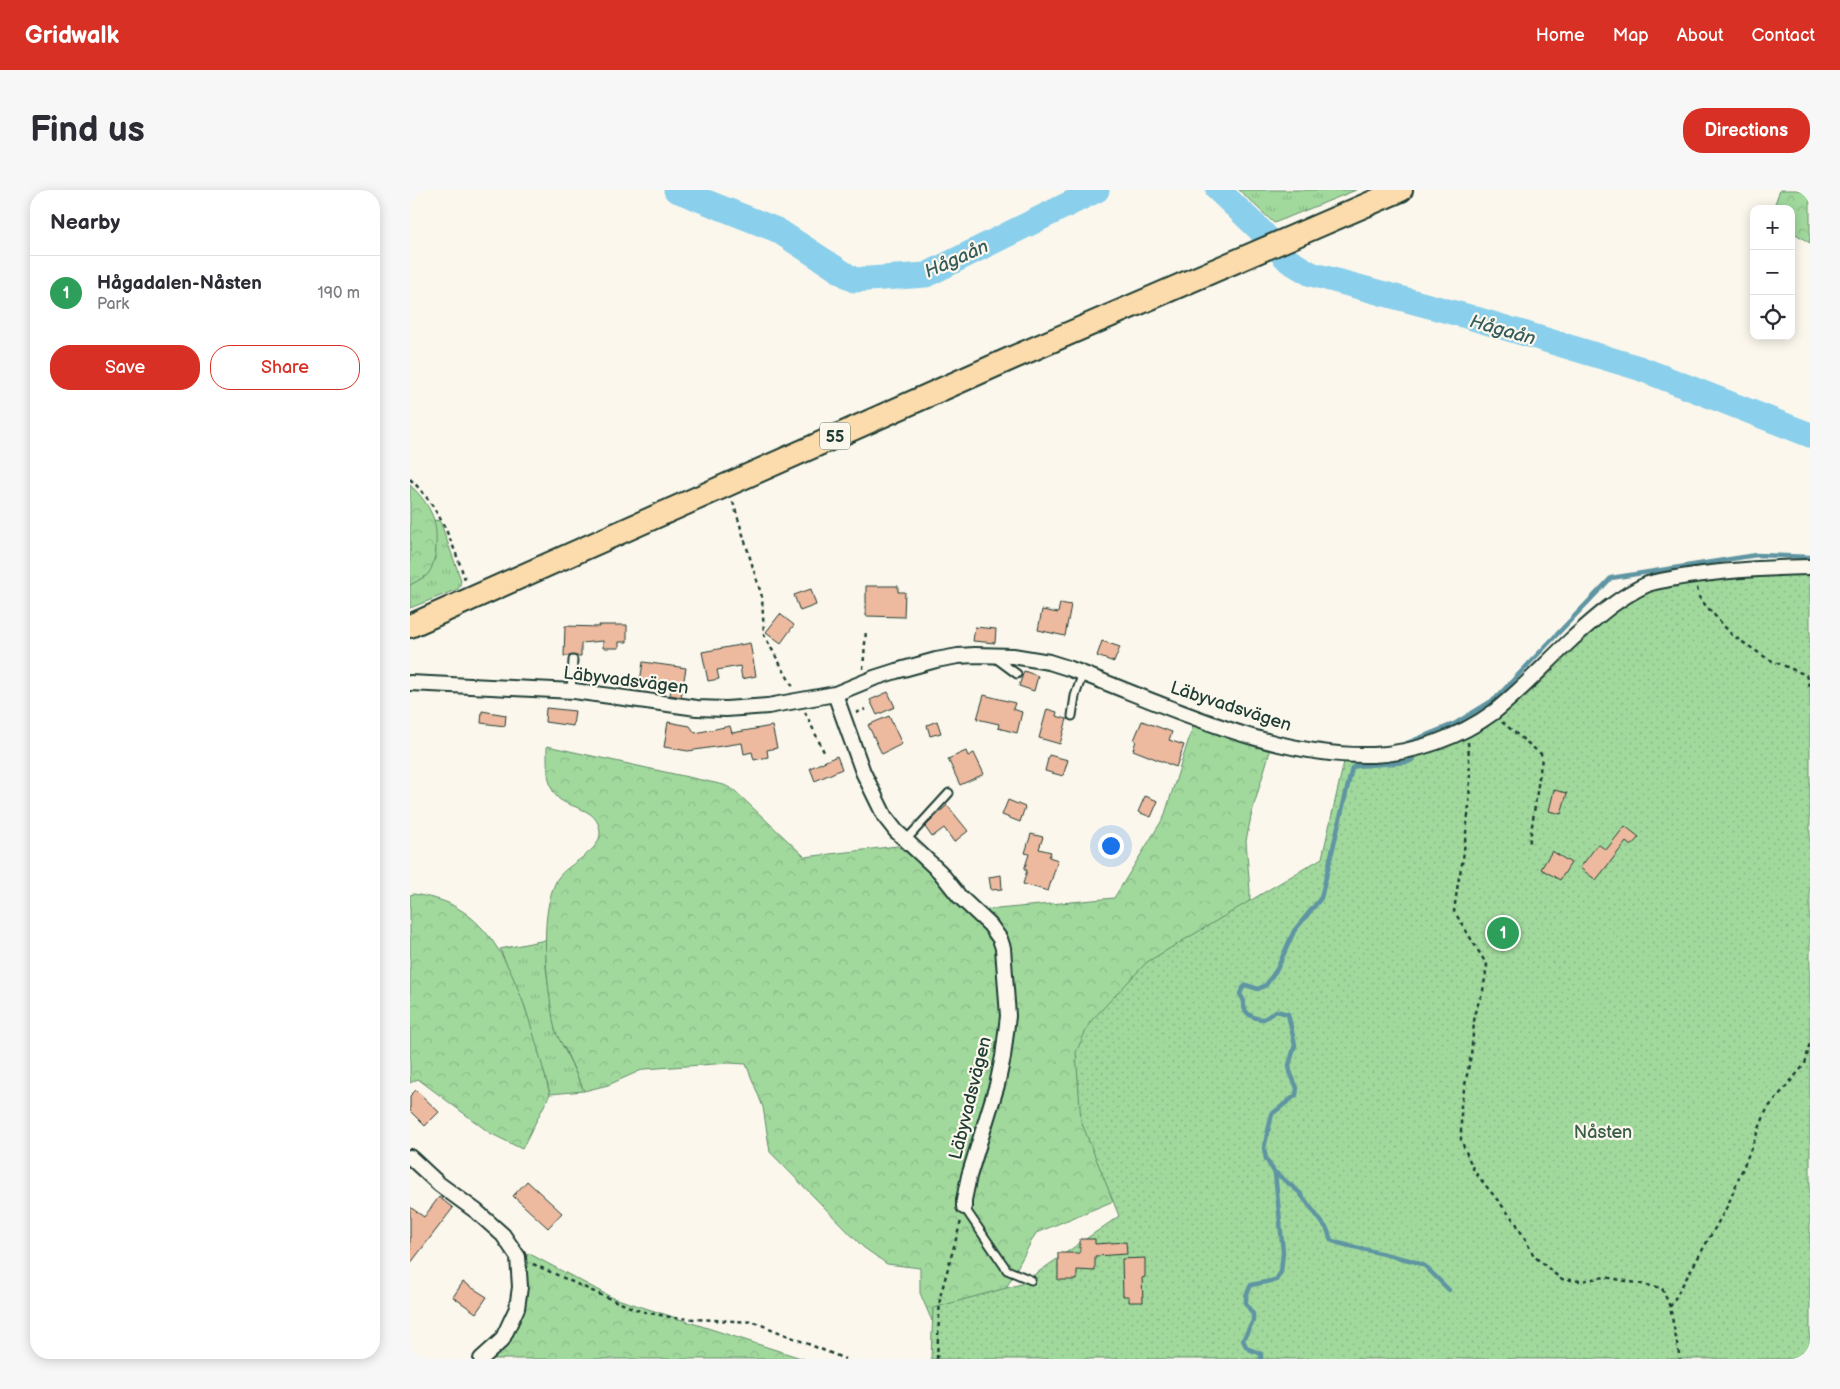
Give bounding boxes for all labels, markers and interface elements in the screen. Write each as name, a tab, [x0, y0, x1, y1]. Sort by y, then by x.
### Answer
text: Gridwalk	[25, 21, 119, 50]
text: Home	[1536, 25, 1585, 46]
text: Map	[1613, 25, 1649, 46]
text: About	[1677, 25, 1724, 46]
text: Contact	[1752, 25, 1815, 46]
button: Directions	[1683, 108, 1810, 153]
text: Find us	[30, 109, 145, 152]
map controls	[1750, 205, 1795, 340]
button: +	[1750, 205, 1795, 250]
text: Nearby	[50, 210, 120, 235]
water label: Hågaån	[921, 235, 992, 284]
button: −	[1750, 250, 1795, 295]
text: Hågadalen-Nåsten	[97, 272, 262, 295]
text: 1	[63, 284, 69, 303]
text: 190 m	[318, 284, 360, 303]
text: Park	[97, 295, 129, 314]
button: locate	[1750, 295, 1795, 340]
water label: Hågaån	[1467, 310, 1538, 351]
button: Save	[50, 345, 200, 390]
button: Share	[210, 345, 360, 390]
road number: 55	[820, 422, 850, 450]
street label: Läbyvadsvägen	[562, 662, 690, 699]
street label: Läbyvadsvägen	[1168, 677, 1294, 736]
your location	[1098, 833, 1124, 859]
pin: 1	[1487, 914, 1519, 952]
street label: Läbyvadsvägen	[945, 1034, 996, 1162]
park label: Nåsten	[1574, 1122, 1632, 1143]

